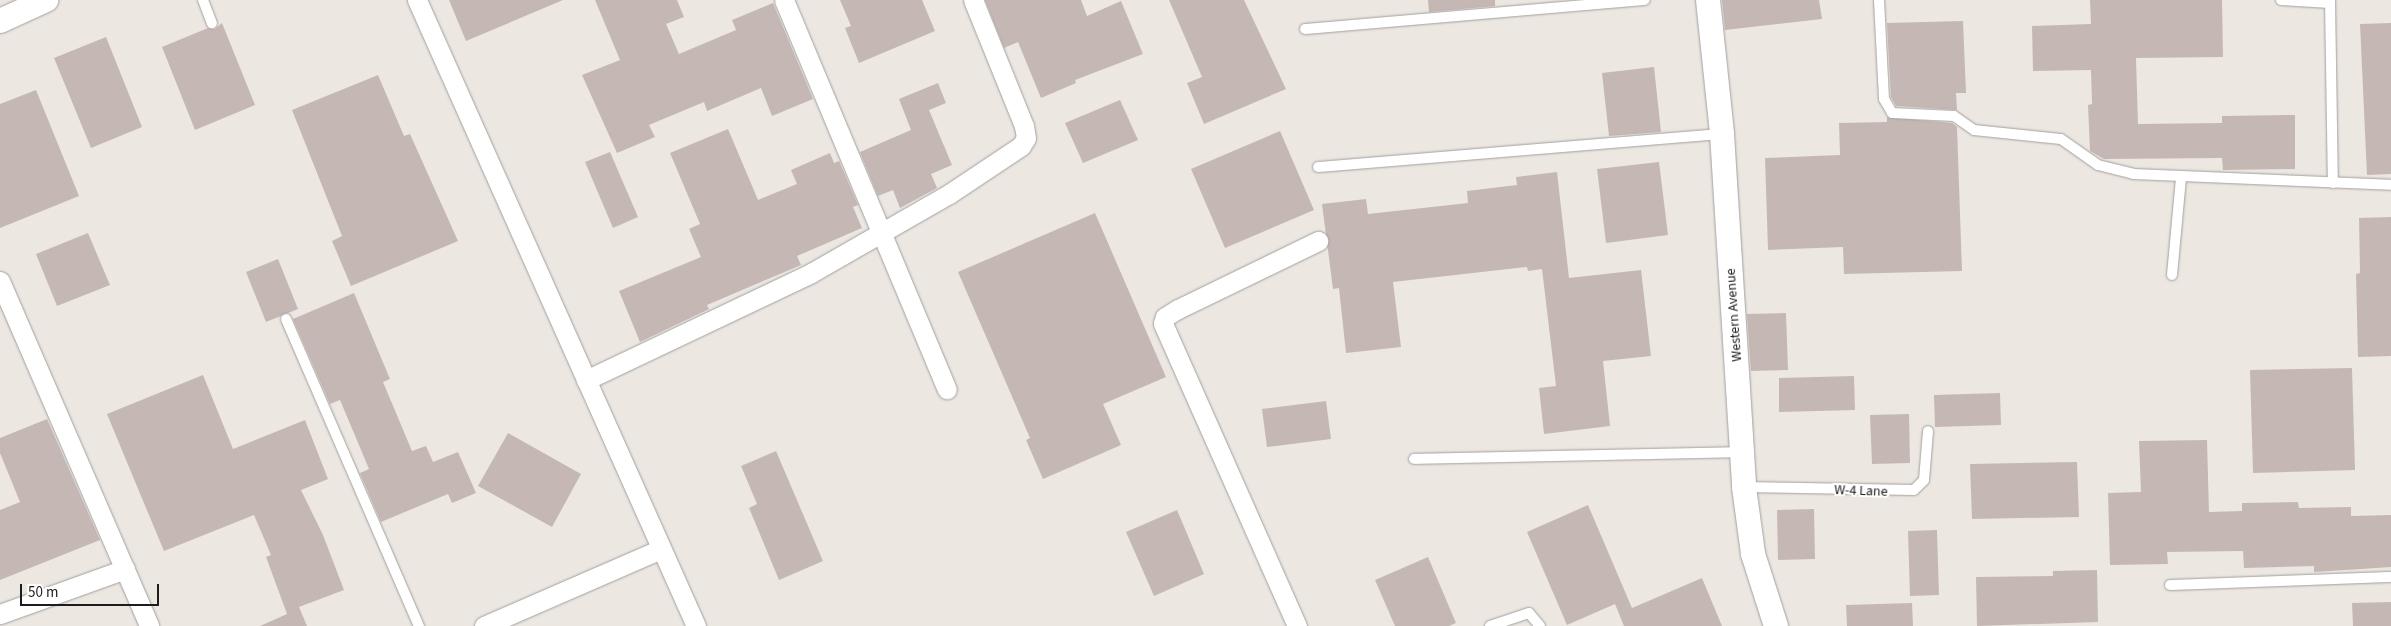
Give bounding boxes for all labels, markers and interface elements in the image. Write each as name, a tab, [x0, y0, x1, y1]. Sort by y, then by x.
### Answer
street label: Western Avenue	[1722, 268, 1746, 362]
street label: W-4 Lane	[1834, 482, 1888, 500]
scale bar	[22, 574, 161, 606]
text: 50 m	[28, 582, 58, 603]

